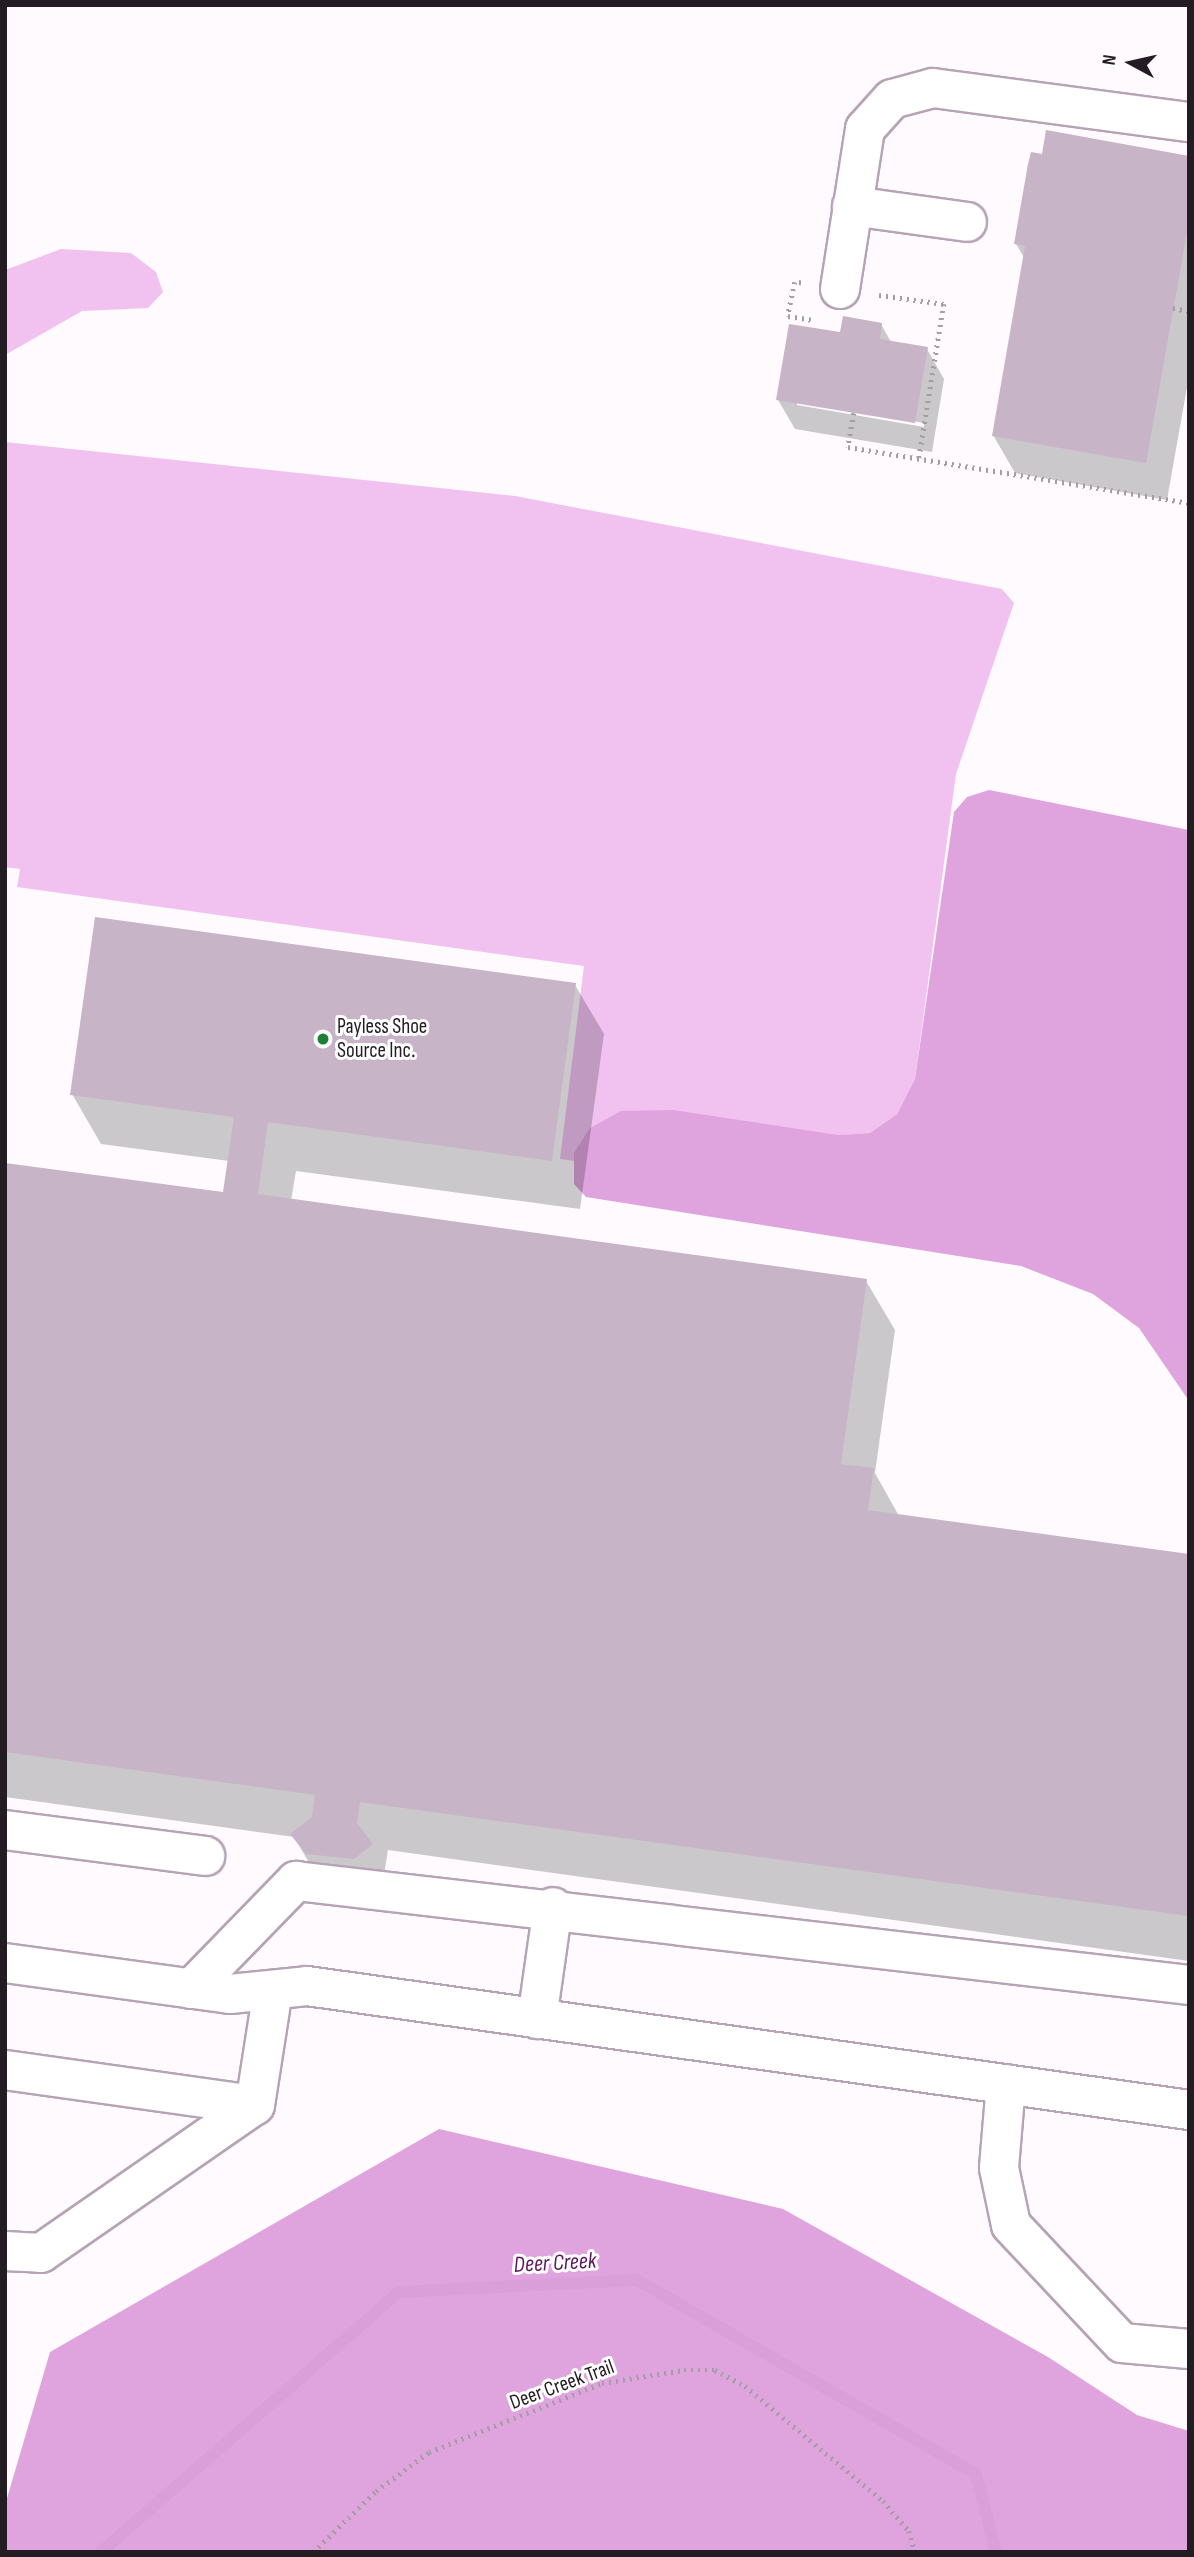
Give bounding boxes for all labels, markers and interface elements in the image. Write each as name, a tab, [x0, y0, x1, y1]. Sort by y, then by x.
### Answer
north arrow	[1096, 28, 1166, 98]
text: N	[1098, 53, 1122, 67]
place label: Payless Shoe Source Inc.	[337, 1014, 427, 1064]
marker: Payless Shoe Source Inc.	[315, 1031, 331, 1047]
water label: Deer Creek	[513, 2247, 597, 2279]
street label: Deer Creek Trail	[506, 2354, 618, 2416]

